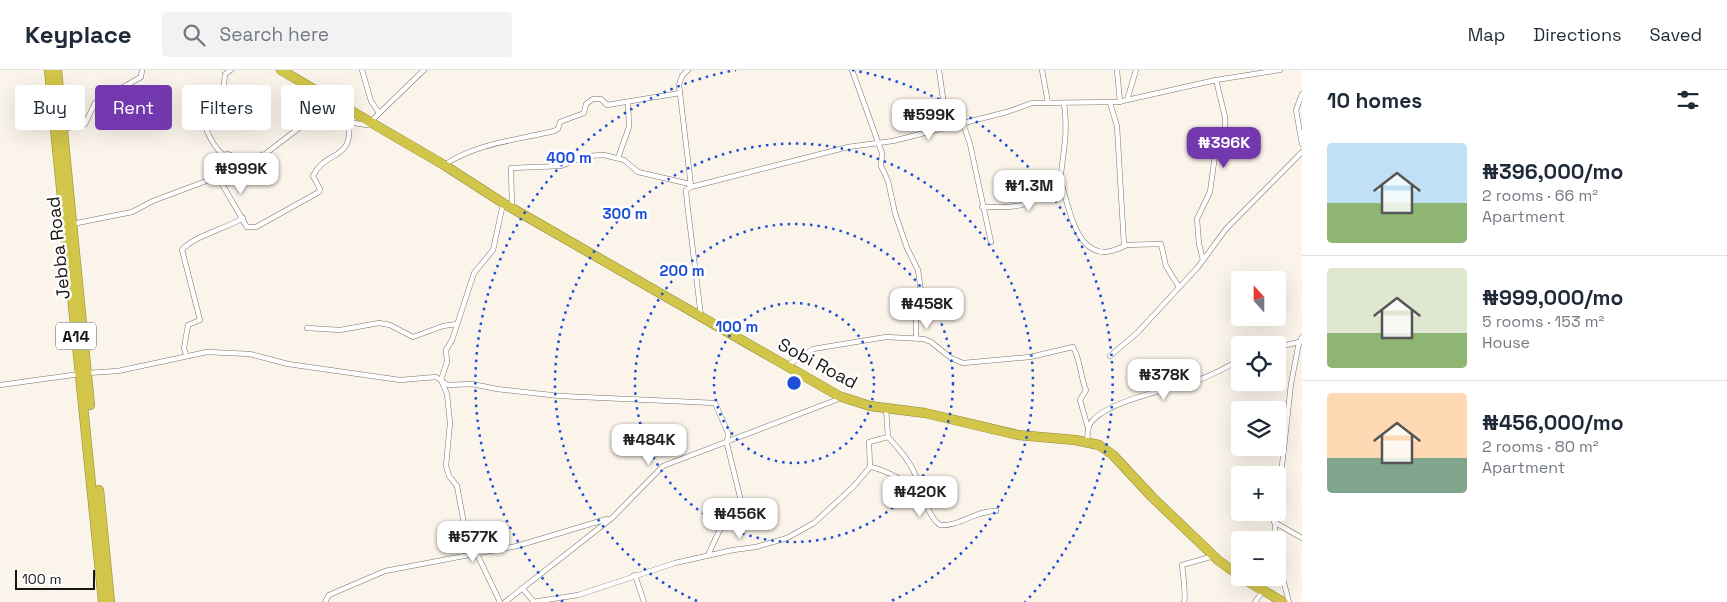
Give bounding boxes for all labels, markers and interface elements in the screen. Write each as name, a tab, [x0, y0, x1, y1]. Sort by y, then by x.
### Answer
search box	[162, 12, 512, 57]
text: Keyplace	[25, 19, 132, 50]
icon: search	[180, 21, 208, 49]
text: Search here	[220, 22, 329, 47]
text: Map	[1468, 23, 1505, 46]
text: Directions	[1533, 23, 1622, 46]
text: Saved	[1650, 23, 1702, 46]
chip: Buy	[15, 85, 85, 130]
chip: Rent	[95, 85, 172, 130]
chip: Filters	[182, 85, 271, 130]
chip: New	[281, 85, 354, 130]
icon: filters	[1674, 86, 1702, 114]
text: 10 homes	[1327, 87, 1422, 114]
pin: ₦599K	[894, 98, 964, 141]
text: ₦599K	[903, 104, 955, 125]
pin: ₦396K	[1189, 126, 1259, 169]
text: ₦396K	[1198, 132, 1250, 153]
text: 400 m	[546, 148, 592, 167]
pin: ₦999K	[206, 152, 276, 195]
text: ₦999K	[215, 158, 267, 179]
text: ₦396,000/mo	[1482, 158, 1623, 185]
icon: home	[1367, 163, 1427, 223]
pin: ₦1.3M	[994, 170, 1064, 212]
text: ₦1.3M	[1005, 175, 1053, 196]
text: 2 rooms · 66 m²	[1482, 185, 1598, 206]
street label: Jebba Road	[41, 195, 75, 301]
text: 300 m	[602, 204, 648, 223]
text: Apartment	[1482, 206, 1565, 227]
text: 200 m	[660, 261, 704, 280]
north arrow	[1231, 271, 1286, 326]
map controls	[1231, 271, 1286, 586]
text: ₦999,000/mo	[1482, 284, 1623, 311]
pin: ₦458K	[892, 288, 962, 330]
icon: home	[1367, 288, 1427, 348]
text: ₦458K	[901, 293, 953, 314]
text: 5 rooms · 153 m²	[1482, 311, 1604, 332]
text: 100 m	[716, 317, 758, 336]
road number: A14	[56, 322, 96, 350]
street label: Sobi Road	[774, 332, 862, 394]
text: House	[1482, 332, 1530, 353]
button: locate	[1231, 336, 1286, 391]
pin: ₦378K	[1129, 358, 1199, 401]
text: ₦378K	[1138, 364, 1190, 385]
centre of rings	[785, 374, 803, 392]
button: layers	[1231, 401, 1286, 456]
text: ₦456,000/mo	[1482, 409, 1624, 436]
icon: home	[1367, 413, 1427, 473]
pin: ₦484K	[614, 424, 684, 466]
text: ₦484K	[623, 429, 675, 450]
text: 2 rooms · 80 m²	[1482, 436, 1599, 457]
text: Apartment	[1482, 457, 1565, 478]
button: +	[1231, 466, 1286, 521]
pin: ₦420K	[885, 476, 955, 518]
text: ₦420K	[894, 481, 946, 502]
pin: ₦456K	[705, 498, 775, 540]
text: ₦456K	[714, 503, 766, 524]
pin: ₦577K	[438, 520, 508, 563]
text: ₦577K	[448, 526, 498, 547]
button: −	[1231, 531, 1286, 586]
scale bar	[15, 567, 95, 590]
text: 100 m	[22, 570, 61, 588]

